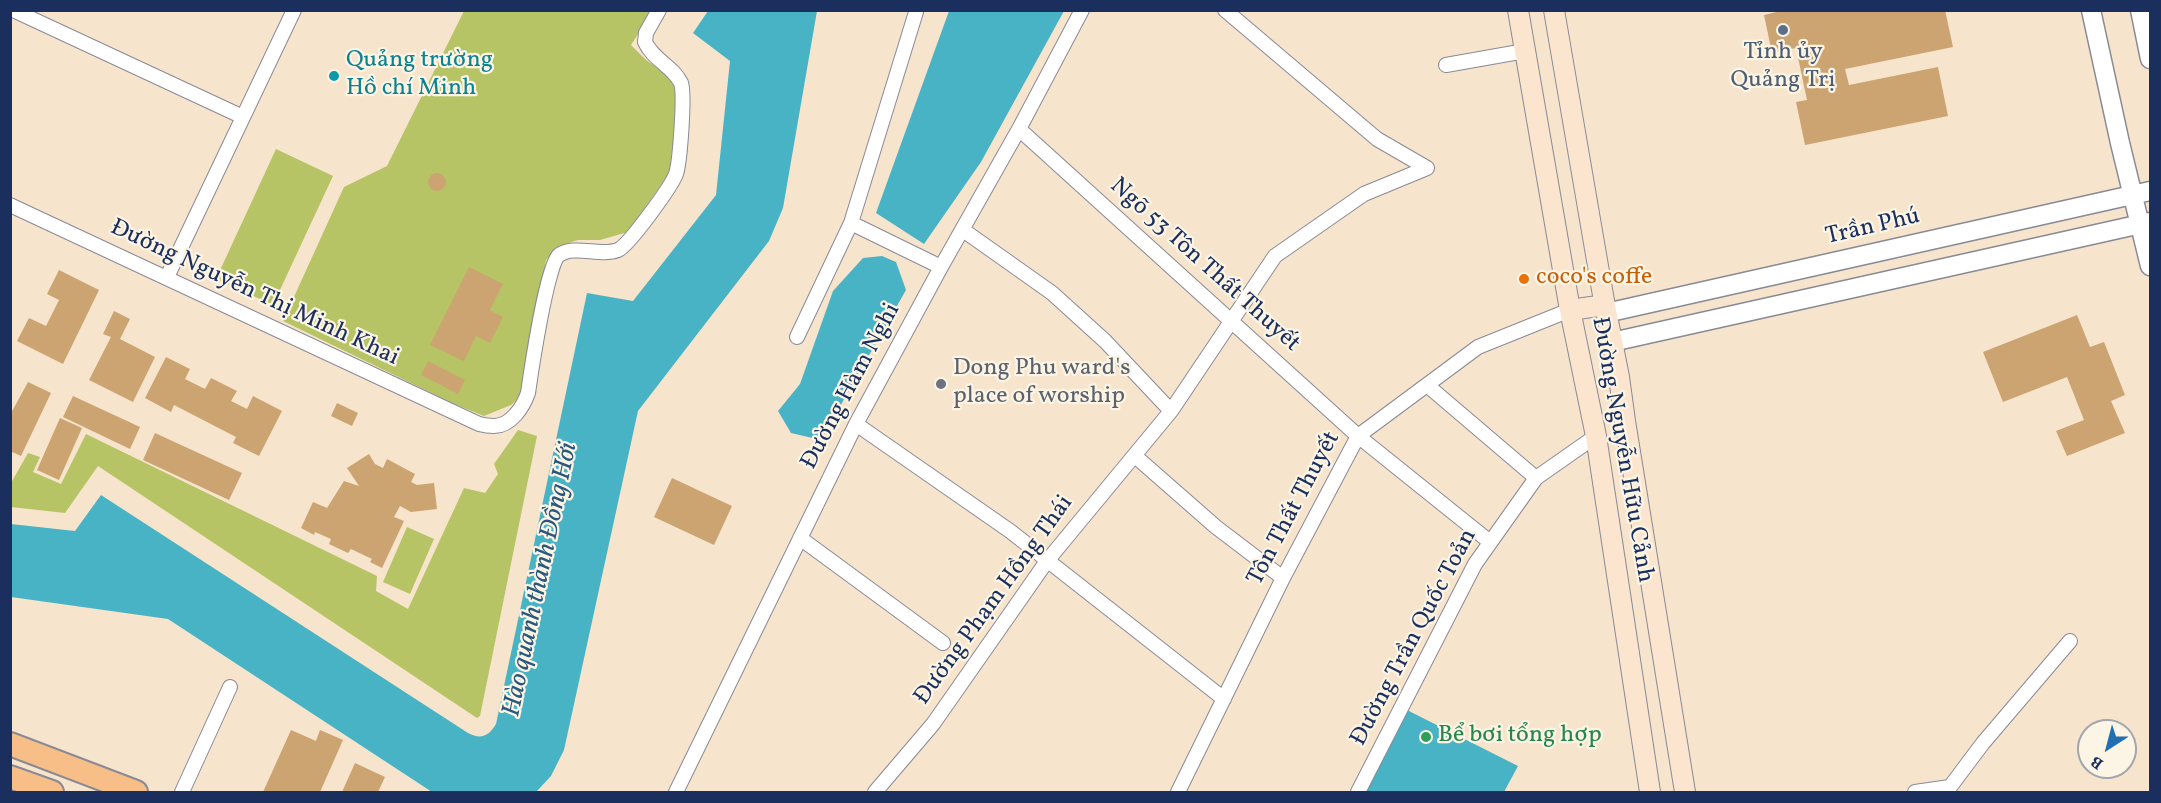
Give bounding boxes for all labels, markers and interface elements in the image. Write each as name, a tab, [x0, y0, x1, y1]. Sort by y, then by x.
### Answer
marker: Tỉnh ủy Quảng Trị	[1776, 23, 1790, 37]
place label: Tỉnh ủy Quảng Trị	[1731, 40, 1835, 96]
place label: Quảng trường Hồ chí Minh	[346, 48, 493, 104]
marker: Quảng trường Hồ chí Minh	[327, 69, 341, 83]
street label: Ngõ 53 Tôn Thất Thuyết	[1103, 173, 1305, 359]
street label: Trần Phú	[1823, 203, 1923, 253]
street label: Đường Nguyễn Thị Minh Khai	[105, 214, 403, 374]
place label: coco's coffe	[1536, 265, 1652, 293]
marker: coco's coffe	[1517, 272, 1531, 286]
street label: Đường Hàm Nghi	[796, 299, 908, 475]
street label: Đường Nguyễn Hữu Cảnh	[1583, 315, 1659, 585]
place label: Dong Phu ward's place of worship	[953, 356, 1130, 412]
marker: Dong Phu ward's place of worship	[934, 377, 948, 391]
street label: Tôn Thất Thuyết	[1242, 427, 1348, 591]
water label: Hào quanh thành Đồng Hới	[498, 440, 586, 720]
street label: Đường Phạm Hồng Thái	[909, 491, 1081, 711]
street label: Đường Trần Quốc Toản	[1346, 525, 1484, 751]
north arrow	[2077, 719, 2137, 779]
place label: Bể bơi tổng hợp	[1438, 723, 1602, 751]
marker: Bể bơi tổng hợp	[1419, 730, 1433, 744]
text: B	[2087, 750, 2108, 774]

